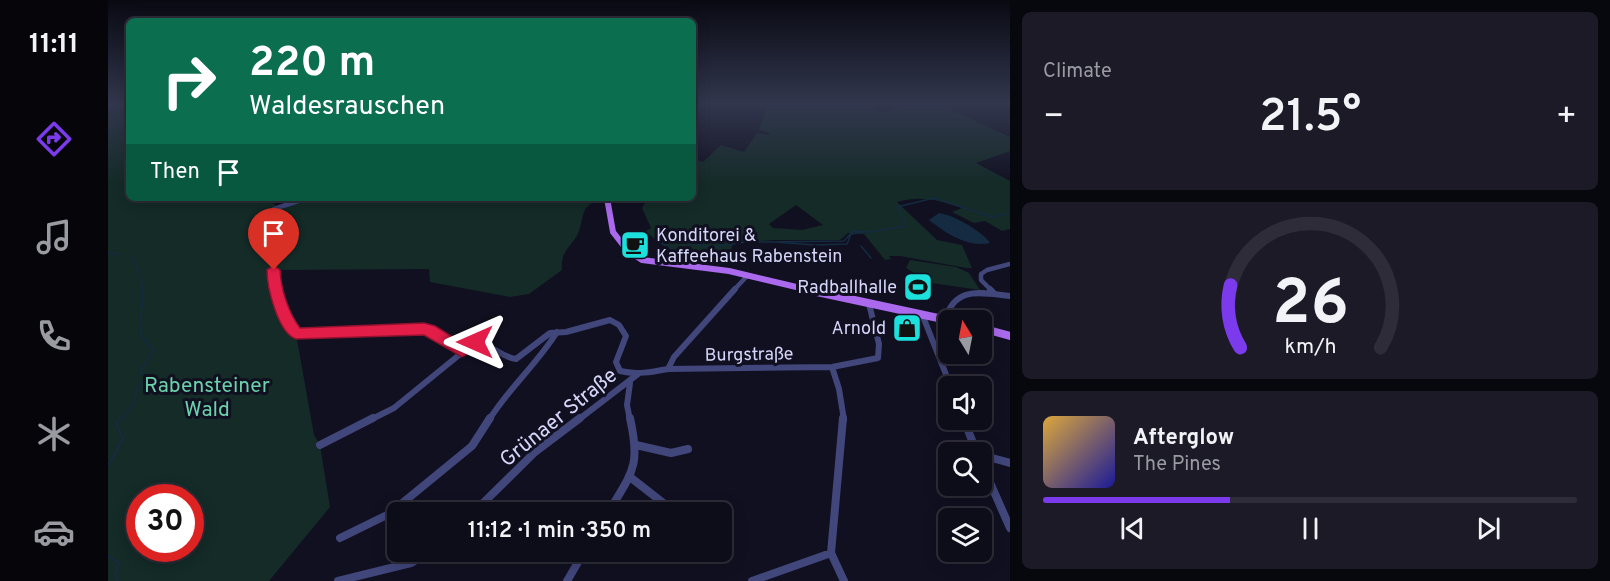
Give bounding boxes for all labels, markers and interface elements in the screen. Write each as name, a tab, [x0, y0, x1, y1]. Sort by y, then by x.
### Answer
text: 11:11	[29, 28, 79, 62]
text: 220 m	[249, 38, 375, 91]
icon: right	[150, 42, 228, 120]
text: Climate	[1043, 59, 1112, 85]
text: Waldesrauschen	[249, 90, 445, 124]
text: 21.5°	[1259, 90, 1361, 147]
text: −	[1043, 97, 1064, 139]
text: +	[1556, 97, 1577, 139]
icon: directions	[33, 118, 75, 160]
icon: arrive	[212, 156, 245, 189]
text: Then	[150, 159, 200, 186]
pin	[248, 208, 299, 270]
icon: music	[33, 216, 75, 258]
icon: arrive	[257, 217, 290, 250]
place label: Konditorei & Kaffeehaus Rabenstein	[656, 225, 842, 269]
cafe icon: Konditorei & Kaffeehaus Rabenstein	[619, 229, 651, 261]
text: 26	[1272, 267, 1348, 346]
sports icon: Radballhalle	[902, 271, 934, 303]
place label: Radballhalle	[797, 277, 897, 300]
position arrow	[443, 310, 507, 374]
north arrow	[938, 310, 992, 364]
map controls	[938, 310, 992, 562]
shop icon: Arnold	[891, 312, 923, 344]
icon: phone	[33, 315, 75, 357]
place label: Arnold	[832, 318, 886, 341]
text: km/h	[1284, 334, 1336, 361]
street label: Burgstraße	[704, 343, 794, 368]
street label: Grünaer Straße	[495, 363, 623, 474]
park label: Rabensteiner Wald	[144, 373, 270, 424]
button: sound	[938, 376, 992, 430]
icon: climate	[33, 413, 75, 455]
text: Afterglow	[1133, 425, 1234, 452]
button: search	[938, 442, 992, 496]
text: The Pines	[1133, 452, 1221, 478]
speed limit sign: 30	[126, 484, 204, 562]
button: layers	[938, 508, 992, 562]
icon: car	[33, 511, 75, 553]
icon: previous	[1116, 512, 1149, 545]
icon: pause	[1294, 512, 1327, 545]
icon: next	[1472, 512, 1505, 545]
text: 11:12 · 1 min · 350 m	[468, 518, 651, 545]

